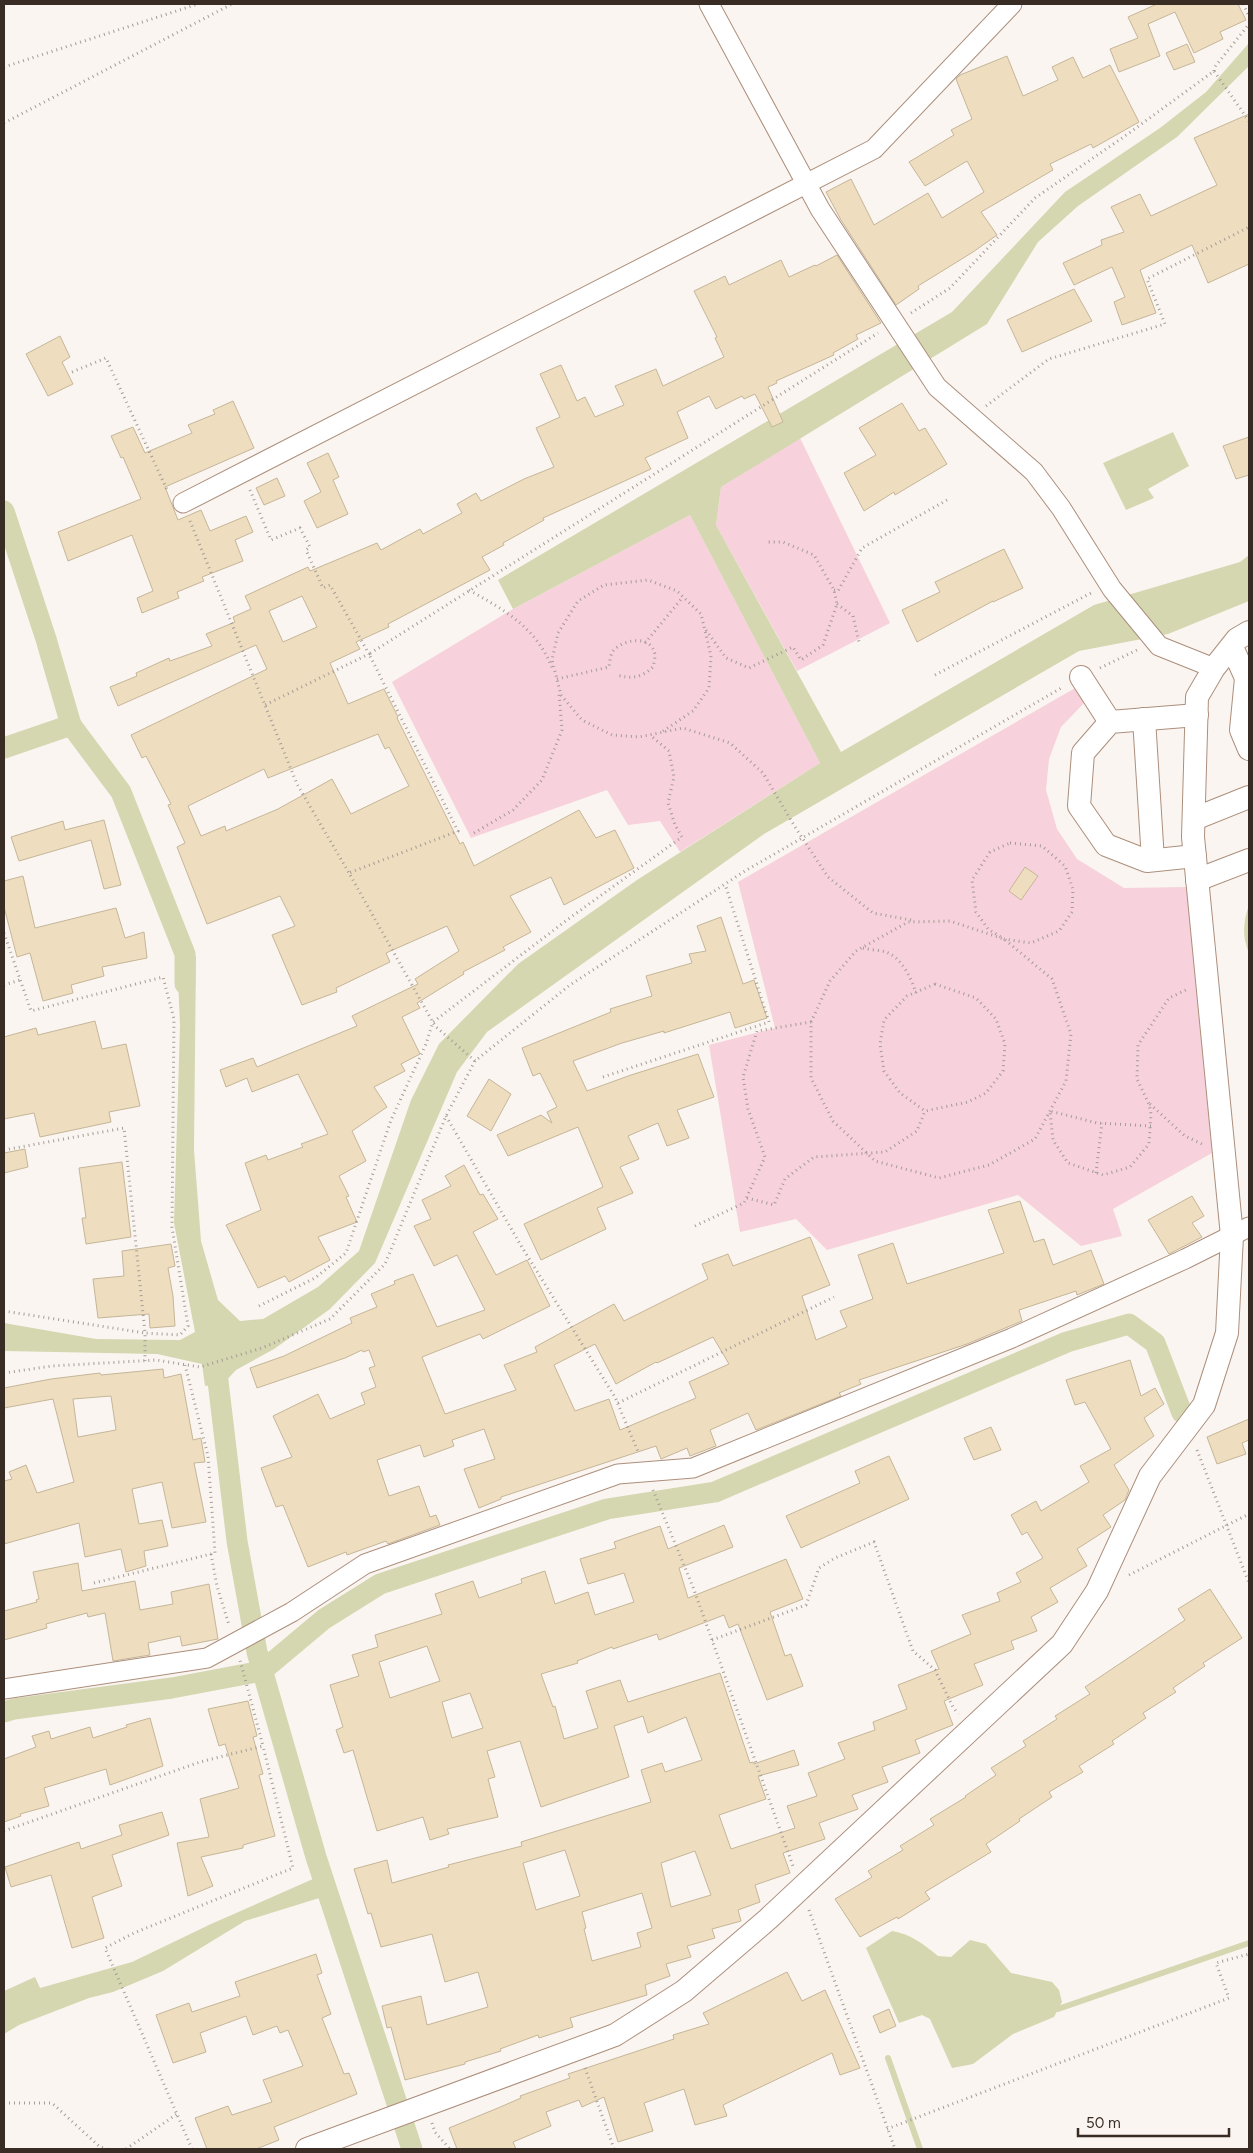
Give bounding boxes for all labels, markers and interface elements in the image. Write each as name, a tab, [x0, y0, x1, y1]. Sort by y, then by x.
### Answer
scale bar	[1078, 2106, 1229, 2138]
text: 50 m	[1086, 2114, 1121, 2132]

